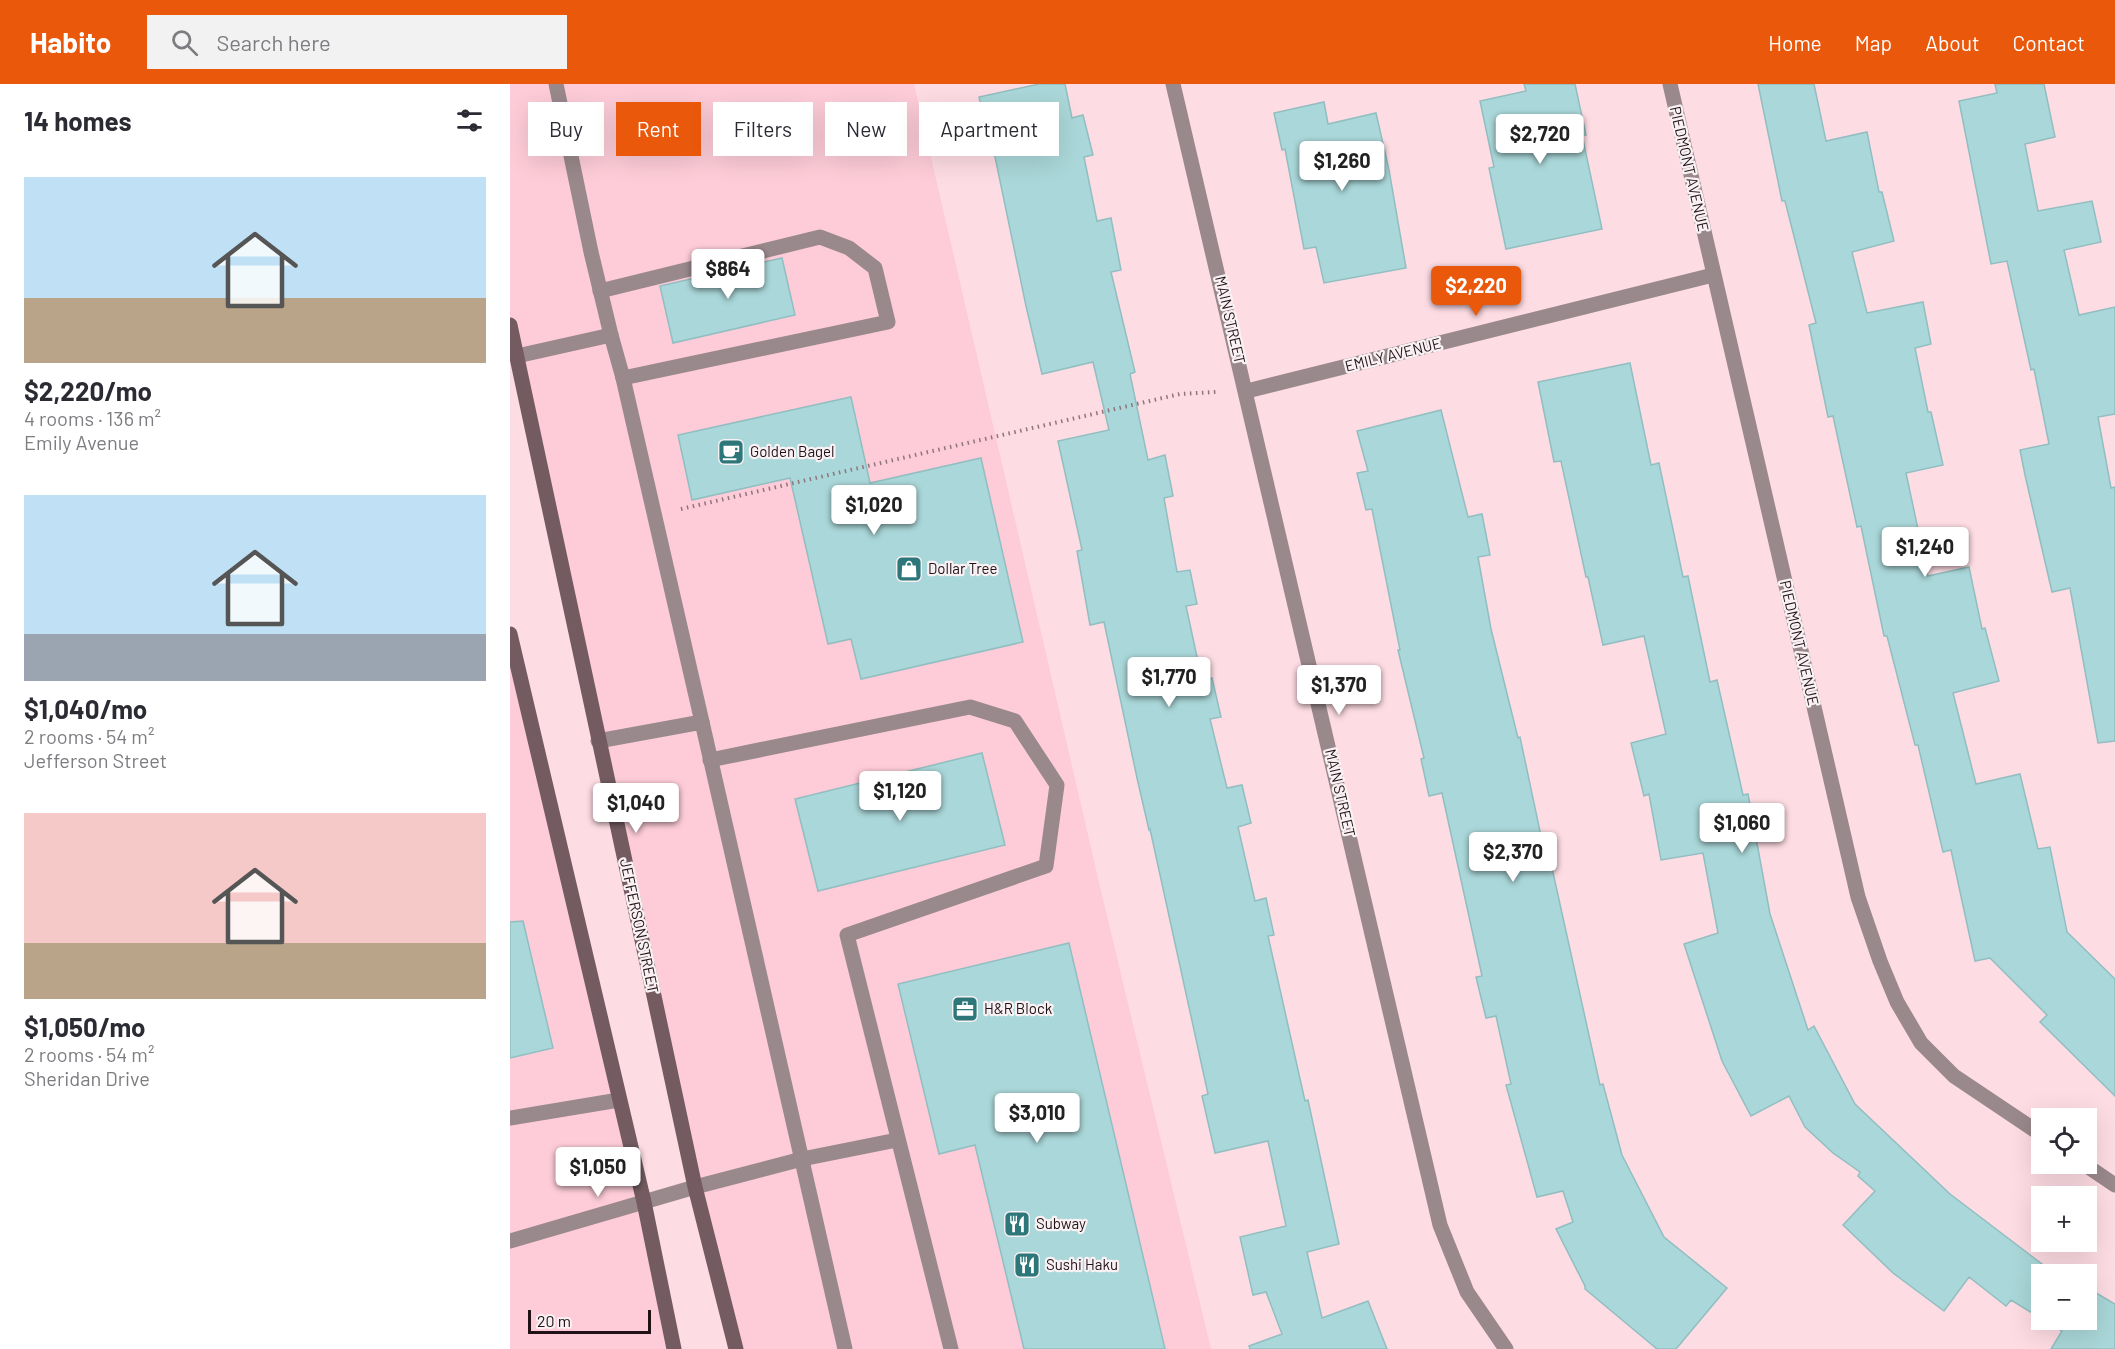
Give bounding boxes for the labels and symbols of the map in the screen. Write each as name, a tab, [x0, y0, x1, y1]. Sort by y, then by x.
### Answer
street label: PIEDMONT AVENUE	[1667, 104, 1713, 233]
pin: $2,720	[1491, 114, 1589, 165]
pin: $1,260	[1293, 141, 1391, 192]
pin: $864	[692, 249, 764, 300]
pin: $2,220	[1427, 266, 1525, 317]
street label: MAIN STREET	[1212, 274, 1250, 366]
street label: EMILY AVENUE	[1343, 333, 1443, 375]
cafe icon: Golden Bagel	[716, 437, 746, 467]
place label: Golden Bagel	[750, 442, 835, 460]
pin: $1,020	[825, 485, 923, 536]
pin: $1,240	[1876, 527, 1974, 578]
shop icon: Dollar Tree	[894, 554, 924, 584]
place label: Dollar Tree	[928, 559, 998, 577]
street label: PIEDMONT AVENUE	[1777, 578, 1823, 707]
pin: $1,770	[1120, 657, 1218, 708]
pin: $1,370	[1290, 665, 1388, 716]
street label: MAIN STREET	[1322, 747, 1360, 839]
pin: $1,120	[851, 771, 949, 822]
pin: $1,040	[587, 783, 685, 834]
pin: $1,060	[1693, 803, 1791, 854]
pin: $2,370	[1464, 832, 1562, 883]
street label: JEFFERSON STREET	[617, 857, 663, 995]
office icon: H&R Block	[950, 994, 980, 1024]
place label: H&R Block	[984, 999, 1053, 1017]
pin: $3,010	[988, 1093, 1086, 1144]
pin: $1,050	[549, 1147, 647, 1198]
restaurant icon: Subway	[1002, 1209, 1032, 1239]
place label: Subway	[1036, 1214, 1086, 1232]
restaurant icon: Sushi Haku	[1012, 1250, 1042, 1280]
place label: Sushi Haku	[1046, 1255, 1118, 1273]
scale bar	[528, 1307, 651, 1334]

